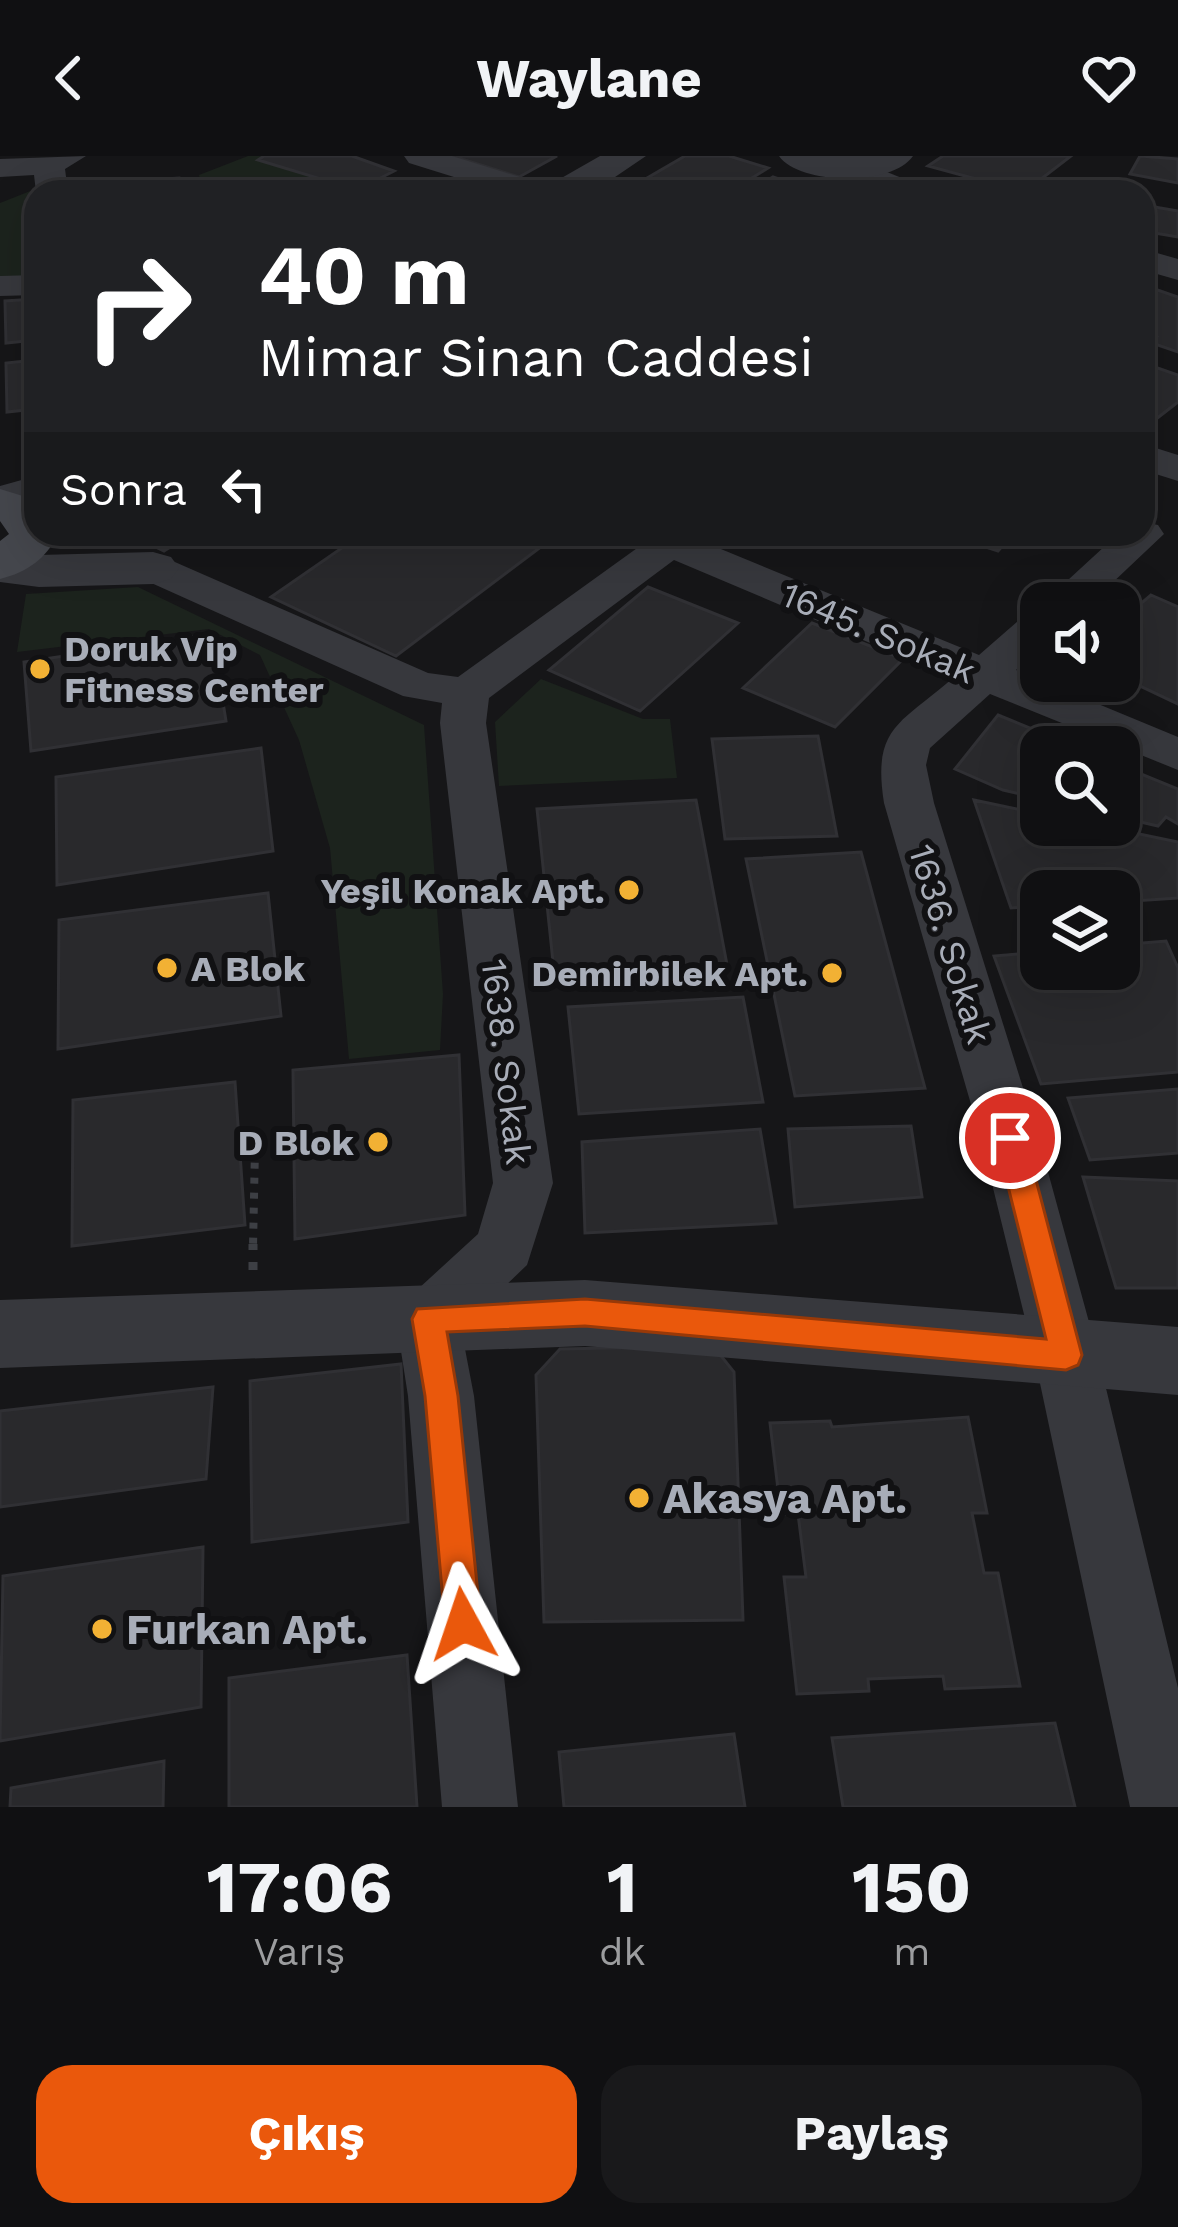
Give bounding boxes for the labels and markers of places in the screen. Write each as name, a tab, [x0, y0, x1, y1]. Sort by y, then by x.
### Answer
place label: Doruk Vip Fitness Center	[64, 628, 324, 711]
marker: Doruk Vip Fitness Center	[27, 656, 53, 682]
place label: Yeşil Konak Apt.	[320, 870, 605, 912]
marker: Yeşil Konak Apt.	[616, 877, 642, 903]
place label: A Blok	[191, 948, 306, 990]
place label: Demirbilek Apt.	[531, 953, 808, 995]
marker: A Blok	[154, 955, 180, 981]
marker: Demirbilek Apt.	[819, 960, 845, 986]
pin	[959, 1087, 1061, 1189]
place label: D Blok	[238, 1122, 355, 1164]
marker: D Blok	[365, 1129, 391, 1155]
place label: Akasya Apt.	[663, 1474, 907, 1523]
marker: Akasya Apt.	[626, 1485, 652, 1511]
place label: Furkan Apt.	[126, 1605, 368, 1654]
marker: Furkan Apt.	[89, 1616, 115, 1642]

